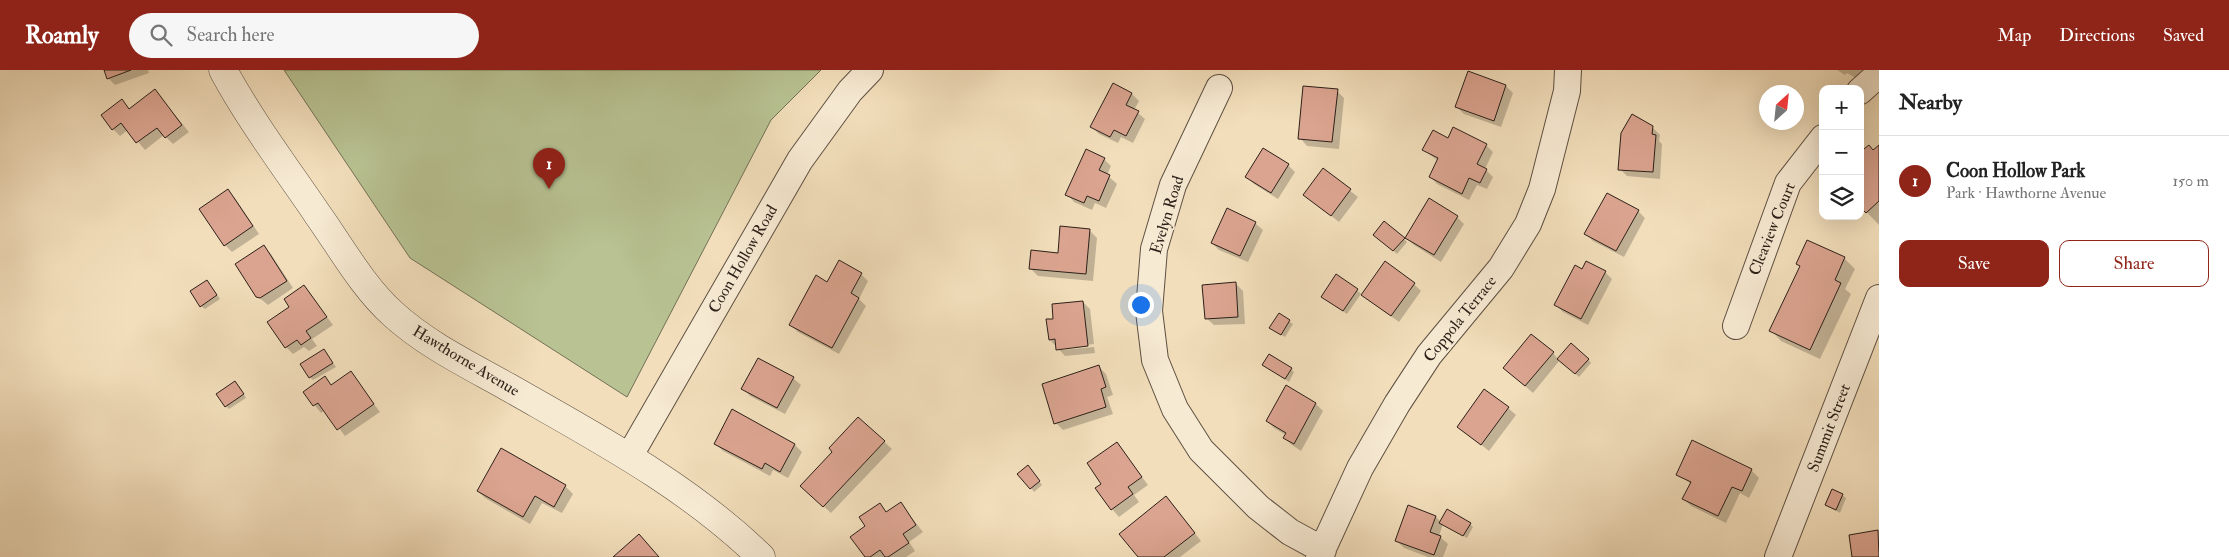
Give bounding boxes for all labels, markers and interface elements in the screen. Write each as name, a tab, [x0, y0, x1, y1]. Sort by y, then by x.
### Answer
search box	[129, 13, 479, 58]
text: Roamly	[25, 20, 99, 51]
icon: search	[147, 21, 175, 49]
text: Search here	[187, 23, 274, 47]
text: Map	[1998, 24, 2031, 47]
text: Directions	[2059, 24, 2135, 47]
text: Saved	[2163, 24, 2204, 47]
north arrow	[1759, 85, 1804, 130]
map controls	[1819, 85, 1864, 220]
button: +	[1819, 85, 1864, 130]
text: Nearby	[1899, 89, 1962, 116]
button: −	[1819, 130, 1864, 175]
pin: 1	[533, 148, 565, 189]
text: Coon Hollow Park	[1946, 159, 2085, 183]
text: 1	[1912, 171, 1918, 191]
text: 150 m	[2172, 171, 2209, 191]
street label: Evelyn Road	[1146, 173, 1188, 257]
button: layers	[1819, 175, 1864, 220]
street label: Cleaview Court	[1744, 180, 1800, 278]
text: Park · Hawthorne Avenue	[1946, 183, 2106, 203]
street label: Coon Hollow Road	[704, 201, 782, 317]
button: Save	[1899, 240, 2049, 287]
button: Share	[2059, 240, 2209, 287]
street label: Coppola Terrace	[1419, 271, 1502, 367]
your location	[1128, 292, 1154, 318]
street label: Hawthorne Avenue	[409, 321, 523, 401]
street label: Summit Street	[1803, 381, 1855, 475]

